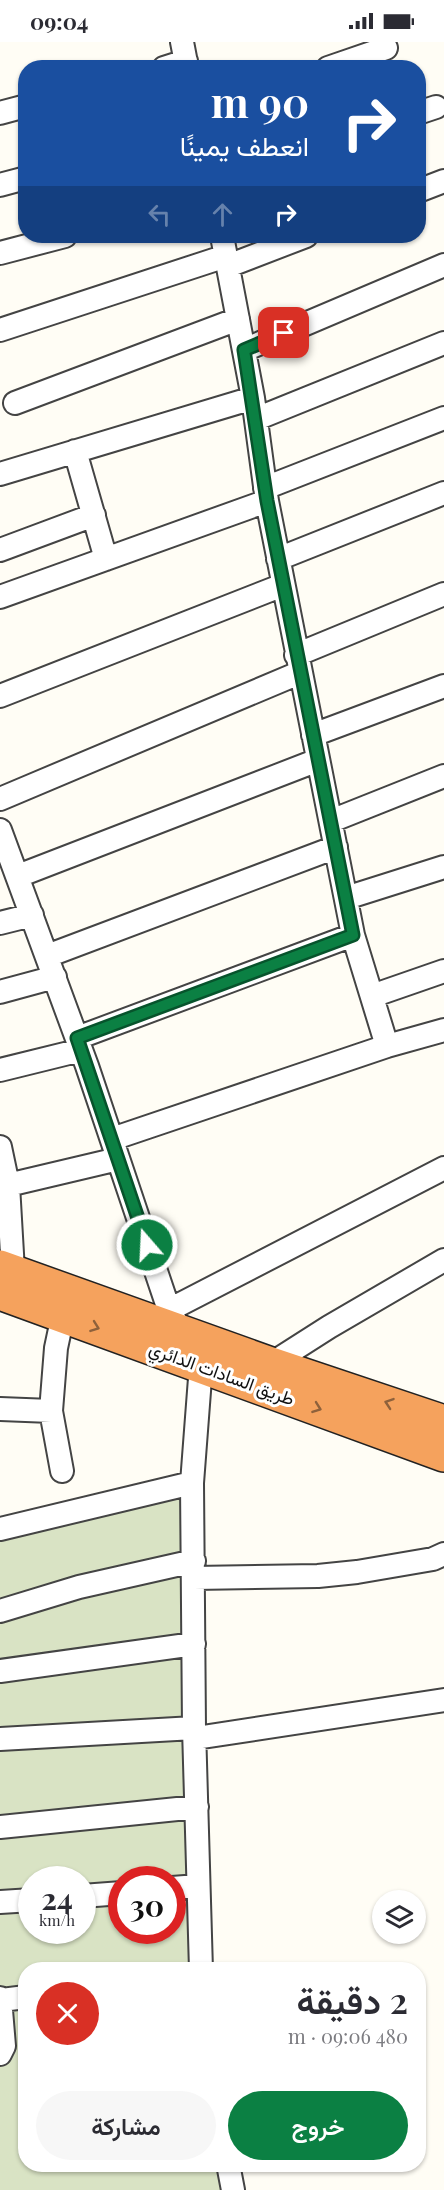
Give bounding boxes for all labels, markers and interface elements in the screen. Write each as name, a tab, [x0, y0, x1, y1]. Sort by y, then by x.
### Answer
text: 09:04	[30, 6, 88, 36]
text: 90 m	[211, 73, 309, 129]
icon: right	[330, 84, 408, 162]
text: انعطف يمينًا	[180, 127, 309, 163]
icon: left	[143, 198, 176, 231]
icon: ahead	[206, 198, 239, 231]
icon: right	[269, 198, 302, 231]
pin	[258, 307, 309, 358]
icon: arrive	[267, 316, 300, 349]
position arrow	[115, 1213, 179, 1277]
one-way arrow	[89, 1319, 100, 1332]
street label: طريق السادات الدائري	[145, 1336, 298, 1414]
one-way arrow	[384, 1398, 395, 1411]
one-way arrow	[311, 1401, 322, 1413]
speed limit sign: 30	[108, 1866, 186, 1944]
text: 24	[41, 1878, 73, 1918]
map controls	[372, 1890, 426, 1944]
button: layers	[372, 1890, 426, 1944]
text: km/h	[39, 1910, 75, 1930]
text: 2 دقيقة	[297, 1975, 408, 2023]
button: close	[36, 1982, 99, 2045]
text: 480 m · 09:06	[288, 2022, 408, 2049]
button: مشاركة	[36, 2091, 216, 2160]
button: خروج	[228, 2091, 408, 2160]

